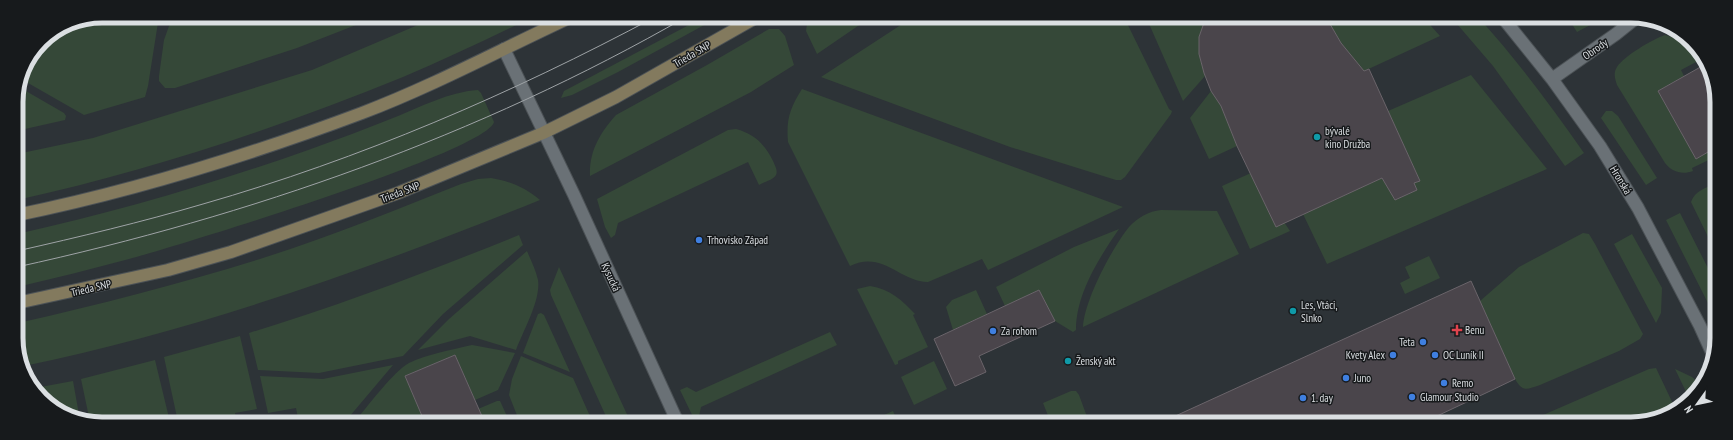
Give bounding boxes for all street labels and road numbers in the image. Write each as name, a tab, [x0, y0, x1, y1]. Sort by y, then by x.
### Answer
street label: Obrody	[1580, 35, 1611, 63]
street label: Trieda SNP	[671, 38, 713, 70]
street label: Hronská	[1607, 163, 1635, 197]
street label: Trieda SNP	[378, 178, 422, 206]
street label: Kysucká	[598, 260, 624, 294]
street label: Trieda SNP	[69, 277, 113, 299]

